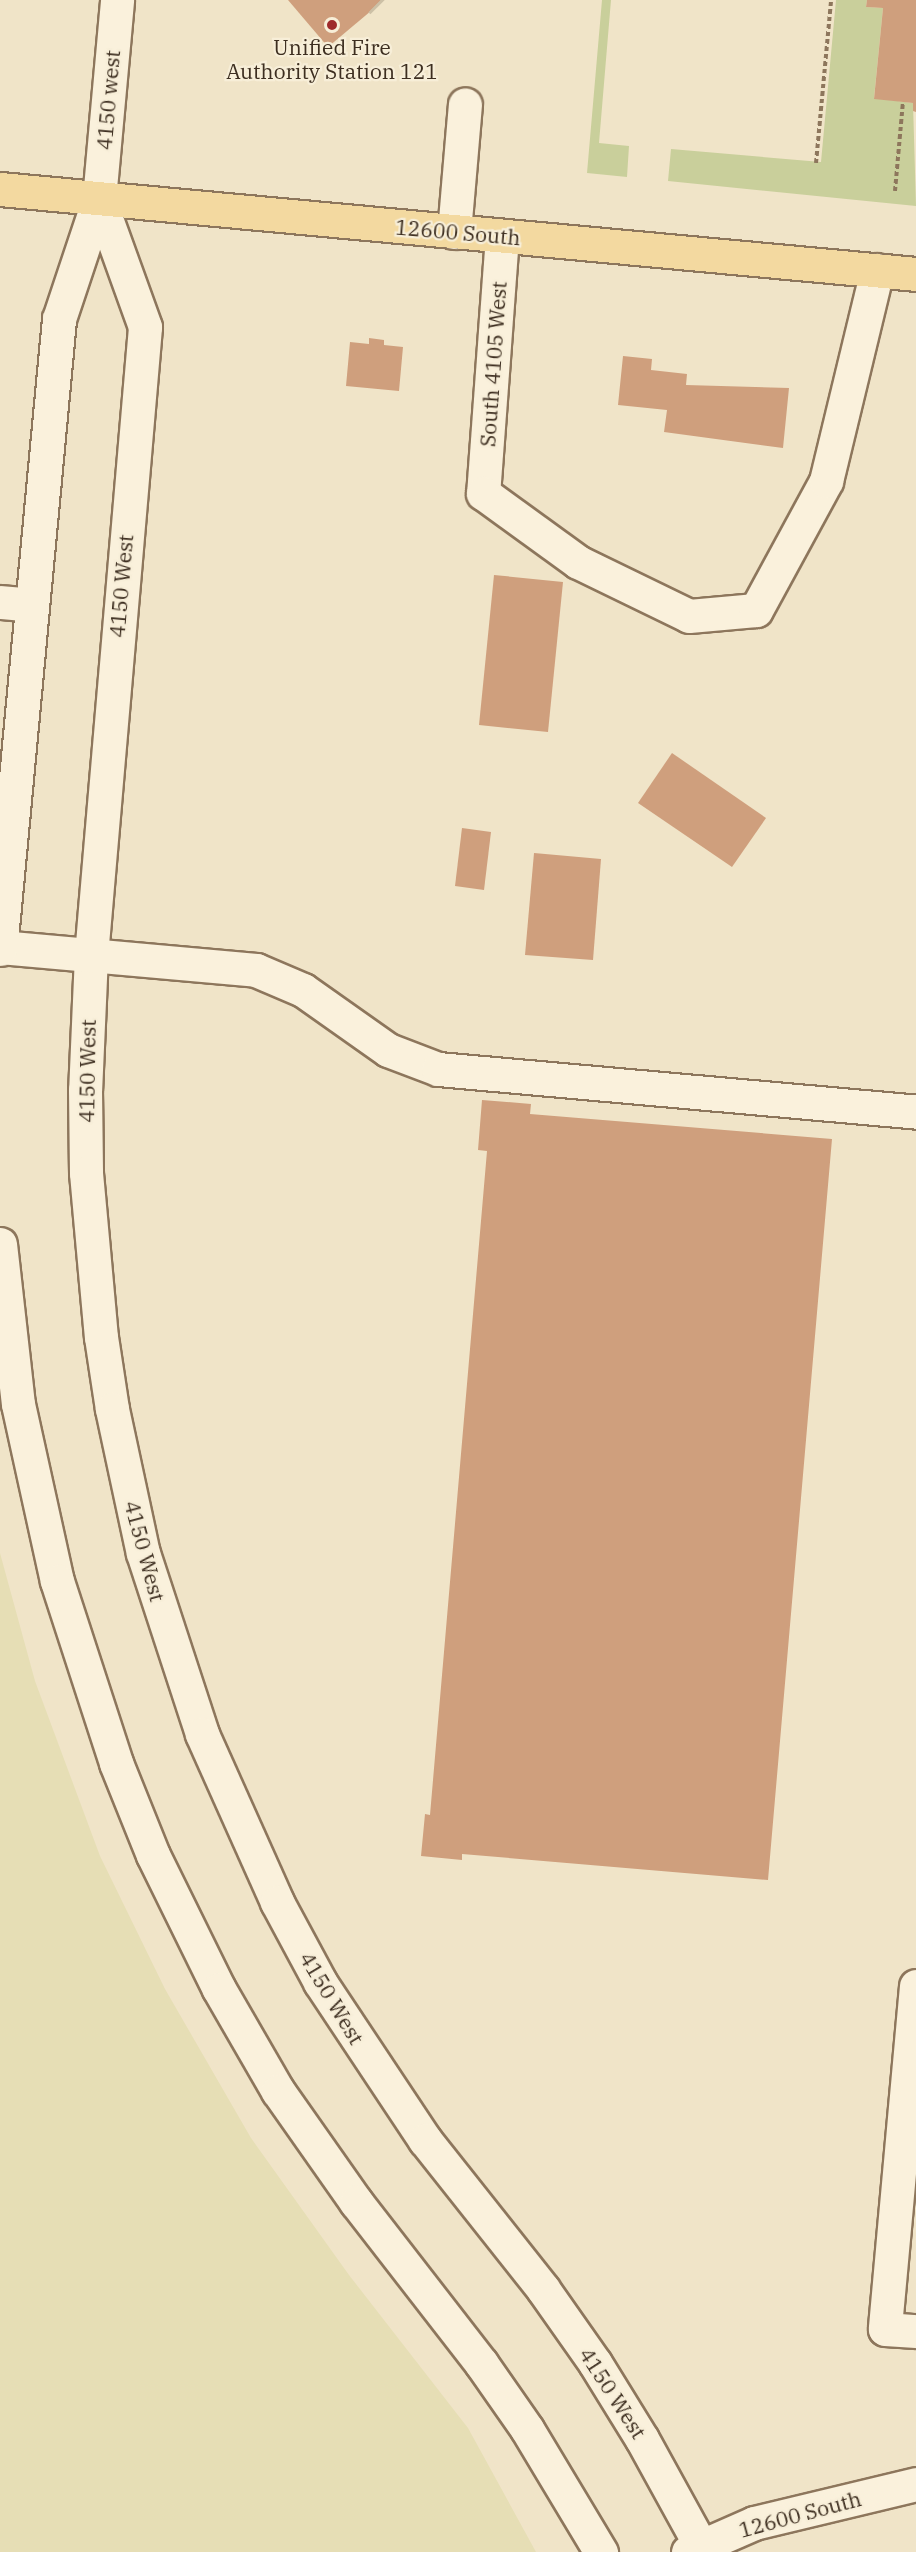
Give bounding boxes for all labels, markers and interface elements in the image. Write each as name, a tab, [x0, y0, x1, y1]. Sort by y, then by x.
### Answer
marker: Unified Fire Authority Station 121	[325, 18, 339, 32]
place label: Unified Fire Authority Station 121	[226, 34, 438, 84]
street label: 4150 west	[91, 49, 125, 151]
street label: 12600 South	[394, 214, 522, 250]
street label: South 4105 West	[475, 280, 511, 448]
street label: 4150 West	[104, 533, 138, 639]
street label: 4150 West	[73, 1019, 101, 1123]
street label: 4150 West	[119, 1498, 171, 1604]
street label: 4150 West	[295, 1947, 369, 2049]
street label: 4150 West	[574, 2343, 652, 2443]
street label: 12600 South	[736, 2486, 864, 2542]

